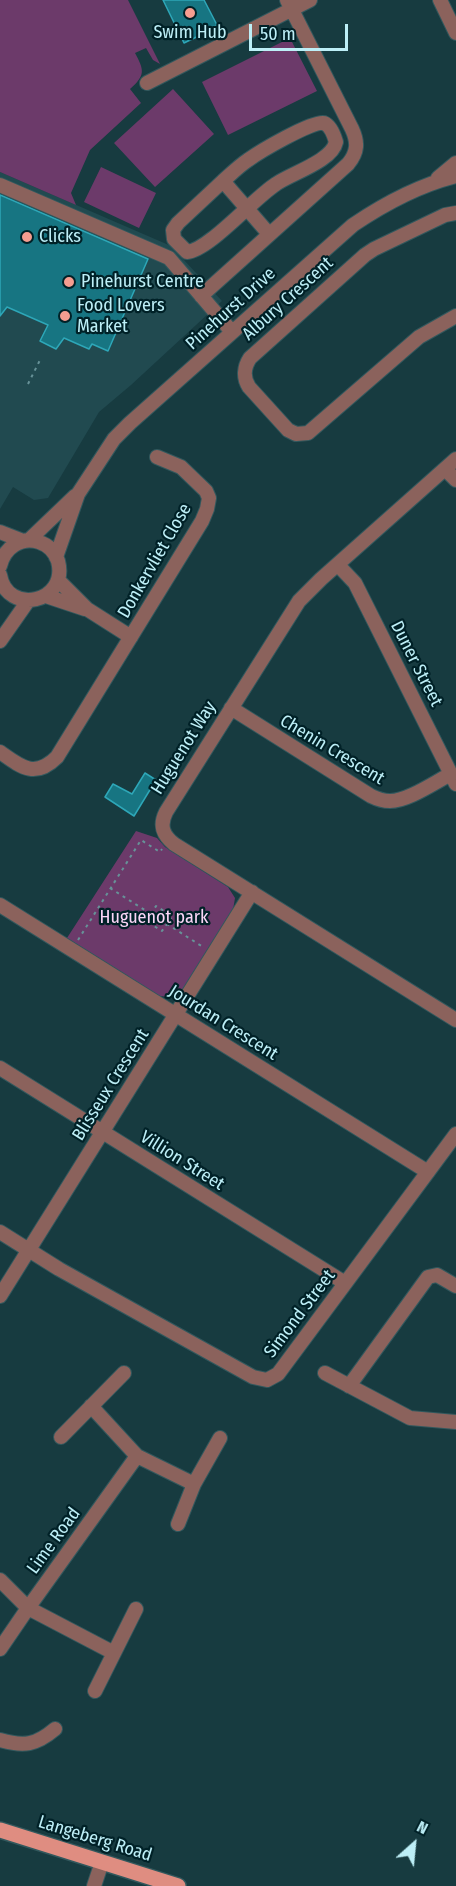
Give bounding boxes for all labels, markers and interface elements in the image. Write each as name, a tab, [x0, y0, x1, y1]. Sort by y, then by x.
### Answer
marker: Swim Hub	[183, 6, 197, 20]
scale bar	[252, 12, 351, 50]
place label: Swim Hub	[153, 22, 227, 44]
text: 50 m	[260, 23, 296, 45]
place label: Clicks	[39, 226, 81, 248]
marker: Clicks	[20, 230, 34, 244]
street label: Albury Crescent	[238, 253, 338, 345]
street label: Pinehurst Drive	[182, 263, 280, 355]
place label: Pinehurst Centre	[81, 271, 204, 293]
marker: Pinehurst Centre	[62, 275, 76, 289]
place label: Food Lovers Market	[77, 295, 165, 338]
marker: Food Lovers Market	[58, 309, 72, 323]
street label: Donkervliet Close	[113, 500, 197, 622]
street label: Duner Street	[385, 618, 447, 710]
street label: Huguenot Way	[147, 698, 221, 798]
street label: Chenin Crescent	[276, 710, 388, 790]
park label: Huguenot park	[100, 907, 208, 929]
street label: Jourdan Crescent	[164, 981, 282, 1065]
street label: Blisseux Crescent	[68, 1025, 154, 1145]
street label: Villion Street	[136, 1127, 228, 1195]
street label: Simond Street	[260, 1266, 340, 1362]
street label: Lime Road	[23, 1504, 85, 1578]
street label: Langeberg Road	[36, 1811, 154, 1867]
north arrow	[384, 1814, 444, 1874]
text: N	[414, 1817, 431, 1838]

